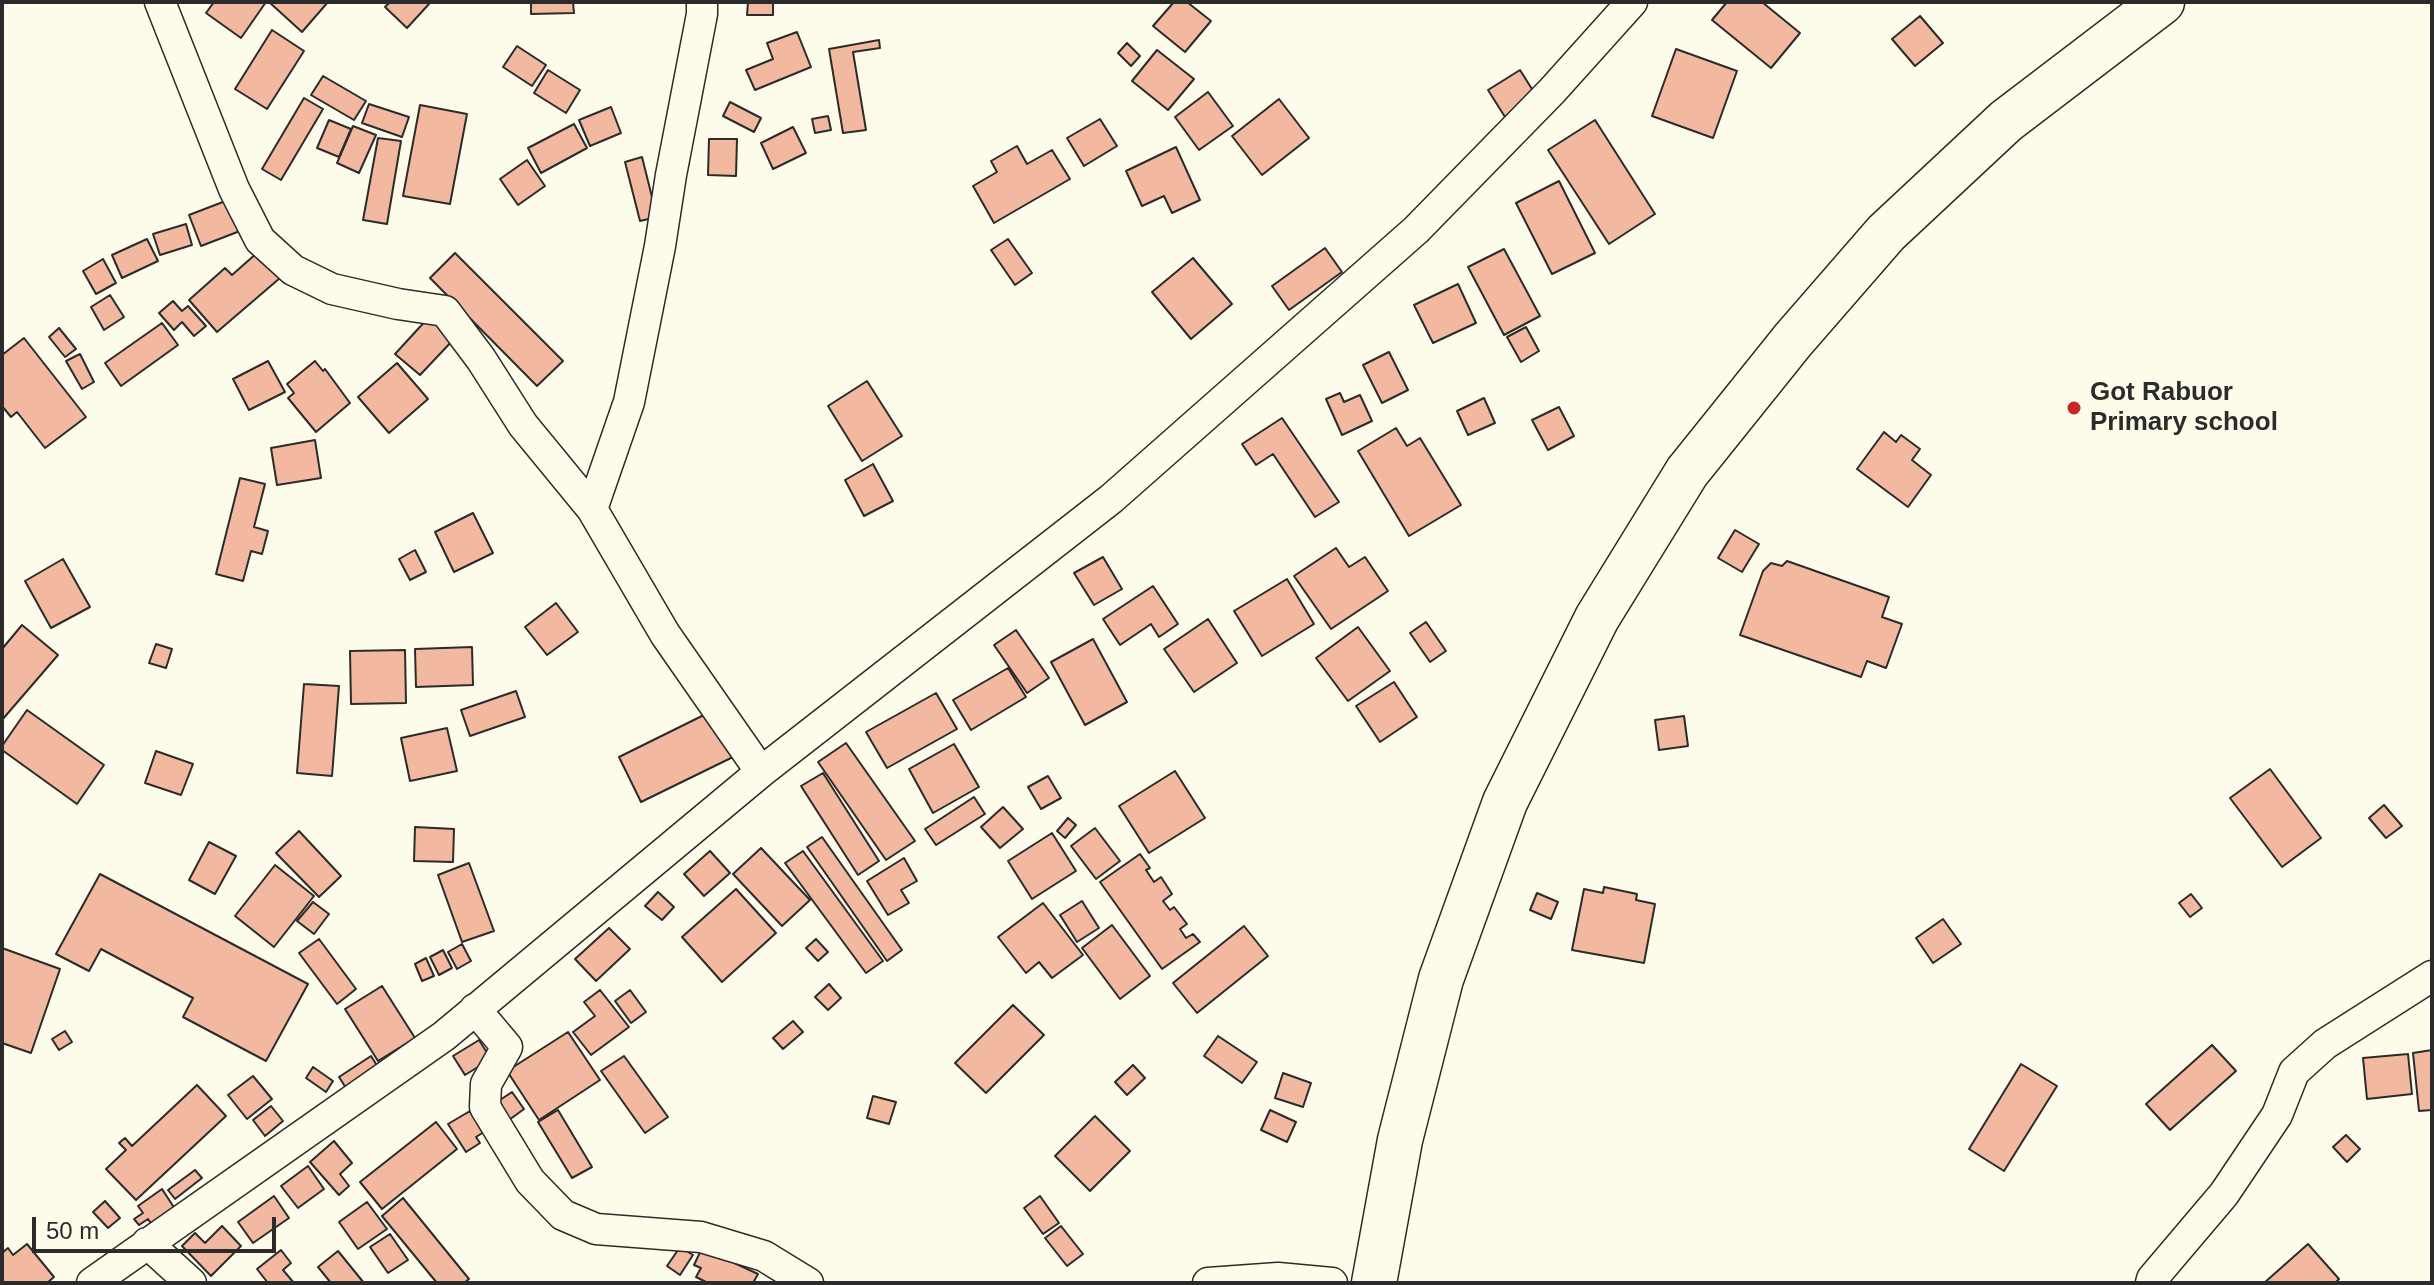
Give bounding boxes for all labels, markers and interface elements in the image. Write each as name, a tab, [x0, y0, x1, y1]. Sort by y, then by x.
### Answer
place label: Got Rabuor Primary school	[2090, 377, 2278, 438]
marker: Got Rabuor Primary school	[2065, 399, 2083, 417]
scale bar	[36, 1201, 280, 1251]
text: 50 m	[46, 1217, 99, 1244]

